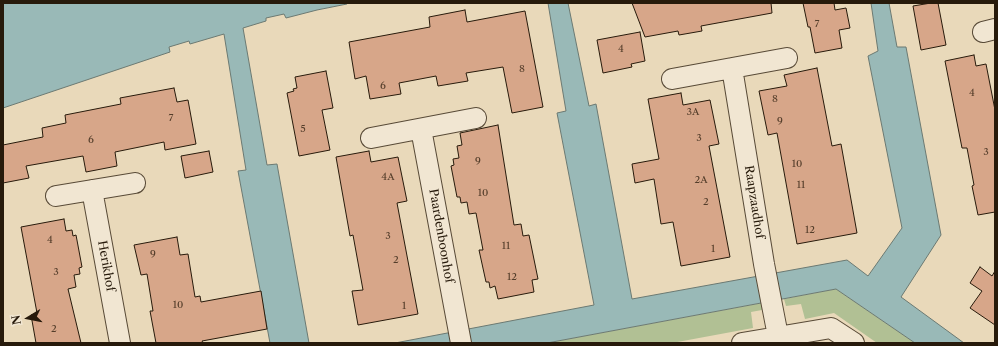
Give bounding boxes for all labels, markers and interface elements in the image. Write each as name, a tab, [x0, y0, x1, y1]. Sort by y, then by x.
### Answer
house number: 7	[815, 18, 819, 30]
house number: 4	[618, 43, 624, 55]
house number: 8	[519, 63, 525, 75]
house number: 6	[380, 80, 386, 92]
house number: 4	[969, 87, 975, 99]
house number: 8	[772, 93, 778, 105]
house number: 3A	[687, 106, 699, 118]
house number: 7	[169, 112, 173, 124]
house number: 9	[777, 115, 783, 127]
house number: 5	[300, 123, 306, 135]
house number: 3	[696, 132, 702, 144]
house number: 6	[88, 134, 94, 146]
house number: 3	[983, 146, 989, 158]
house number: 9	[475, 155, 481, 167]
house number: 10	[792, 158, 802, 170]
street label: Raapzaadhof	[741, 164, 767, 240]
house number: 4A	[381, 171, 395, 183]
house number: 2A	[694, 174, 708, 186]
house number: 11	[797, 179, 805, 191]
house number: 10	[478, 187, 488, 199]
street label: Paardenboonhof	[426, 188, 456, 284]
house number: 2	[703, 196, 709, 208]
house number: 12	[805, 224, 815, 236]
house number: 3	[385, 230, 391, 242]
house number: 4	[47, 234, 53, 246]
street label: Herikhof	[94, 239, 118, 293]
house number: 11	[502, 240, 510, 252]
house number: 1	[711, 243, 715, 255]
house number: 9	[150, 248, 156, 260]
house number: 2	[393, 254, 399, 266]
house number: 3	[53, 266, 59, 278]
house number: 12	[507, 271, 517, 283]
north arrow	[8, 298, 48, 338]
house number: 10	[173, 299, 183, 311]
house number: 1	[402, 300, 406, 312]
text: N	[8, 314, 24, 326]
house number: 2	[51, 323, 57, 335]

